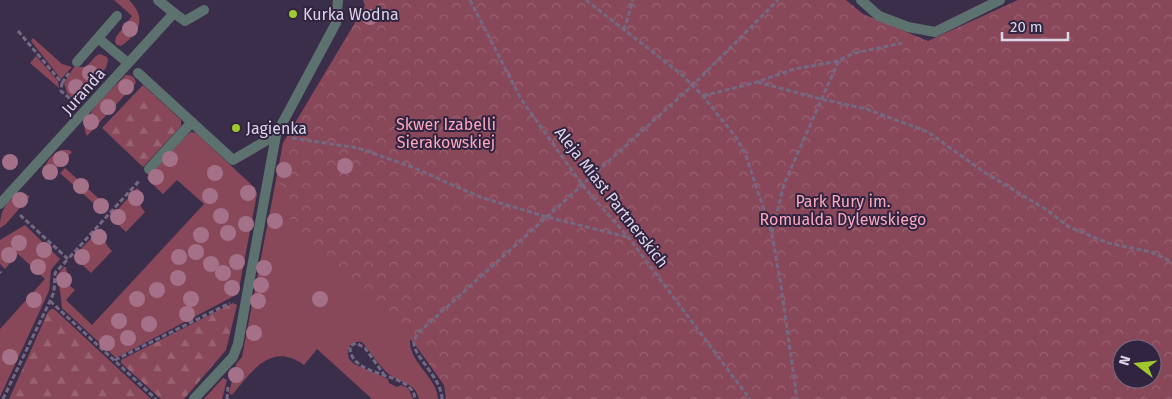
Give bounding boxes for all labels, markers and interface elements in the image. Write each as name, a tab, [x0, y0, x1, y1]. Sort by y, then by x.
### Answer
place label: Kurka Wodna	[303, 5, 399, 24]
marker: Kurka Wodna	[287, 8, 299, 20]
scale bar	[1002, 10, 1068, 42]
text: 20 m	[1010, 18, 1043, 36]
street label: Juranda	[58, 64, 109, 119]
park label: Skwer Izabelli Sierakowskiej	[396, 115, 496, 152]
place label: Jagienka	[246, 119, 307, 138]
marker: Jagienka	[230, 122, 242, 134]
street label: Aleja Miast Partnerskich	[551, 123, 672, 271]
park label: Park Rury im. Romualda Dylewskiego	[760, 192, 926, 229]
north arrow	[1112, 339, 1162, 389]
text: N	[1116, 354, 1134, 367]

